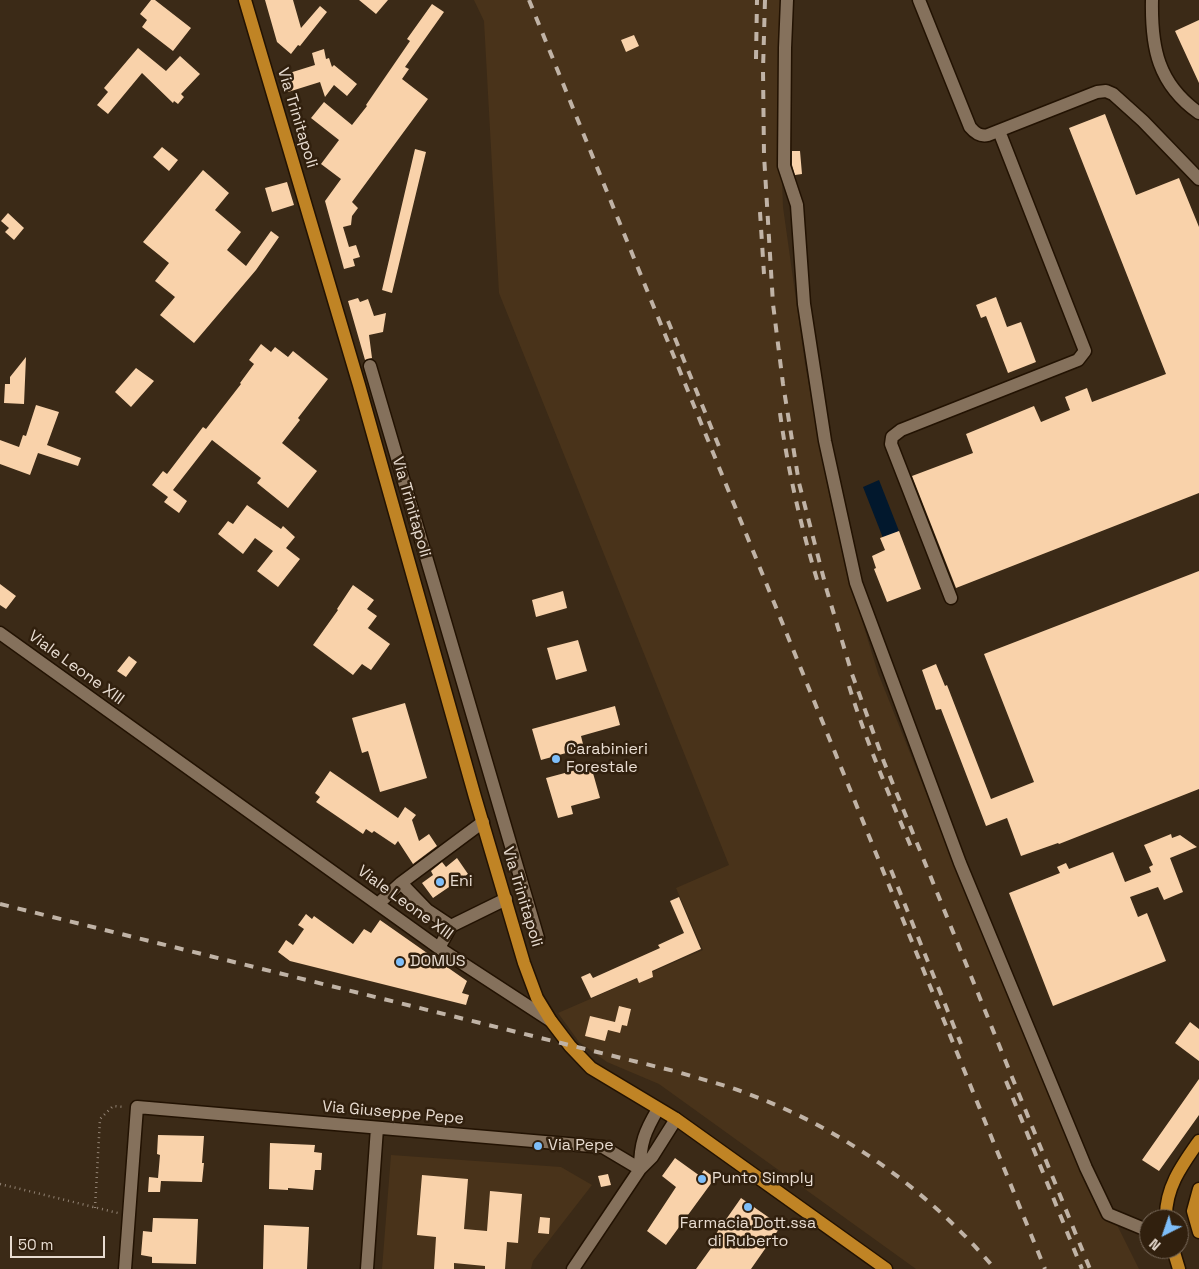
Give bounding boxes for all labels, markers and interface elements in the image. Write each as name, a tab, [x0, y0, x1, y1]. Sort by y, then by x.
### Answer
street label: Via Trinitapoli	[273, 66, 321, 170]
street label: Via Trinitapoli	[387, 455, 435, 559]
street label: Viale Leone XIII	[24, 627, 128, 709]
place label: Carabinieri Forestale	[566, 740, 648, 778]
marker: Carabinieri Forestale	[550, 753, 562, 765]
street label: Via Trinitapoli	[498, 845, 546, 949]
street label: Viale Leone XIII	[353, 862, 457, 944]
place label: Eni	[450, 872, 473, 892]
marker: Eni	[434, 876, 446, 888]
place label: DOMUS	[410, 952, 466, 972]
marker: DOMUS	[394, 956, 406, 968]
street label: Via Giuseppe Pepe	[321, 1097, 465, 1129]
place label: Via Pepe	[548, 1136, 614, 1156]
marker: Via Pepe	[532, 1140, 544, 1152]
place label: Punto Simply	[712, 1169, 814, 1189]
marker: Punto Simply	[696, 1173, 708, 1185]
marker: Farmacia Dott.ssa di Ruberto	[742, 1201, 754, 1213]
north arrow	[1139, 1209, 1189, 1259]
place label: Farmacia Dott.ssa di Ruberto	[680, 1214, 816, 1252]
scale bar	[12, 1226, 108, 1258]
text: 50 m	[18, 1235, 53, 1254]
text: N	[1145, 1235, 1164, 1254]

